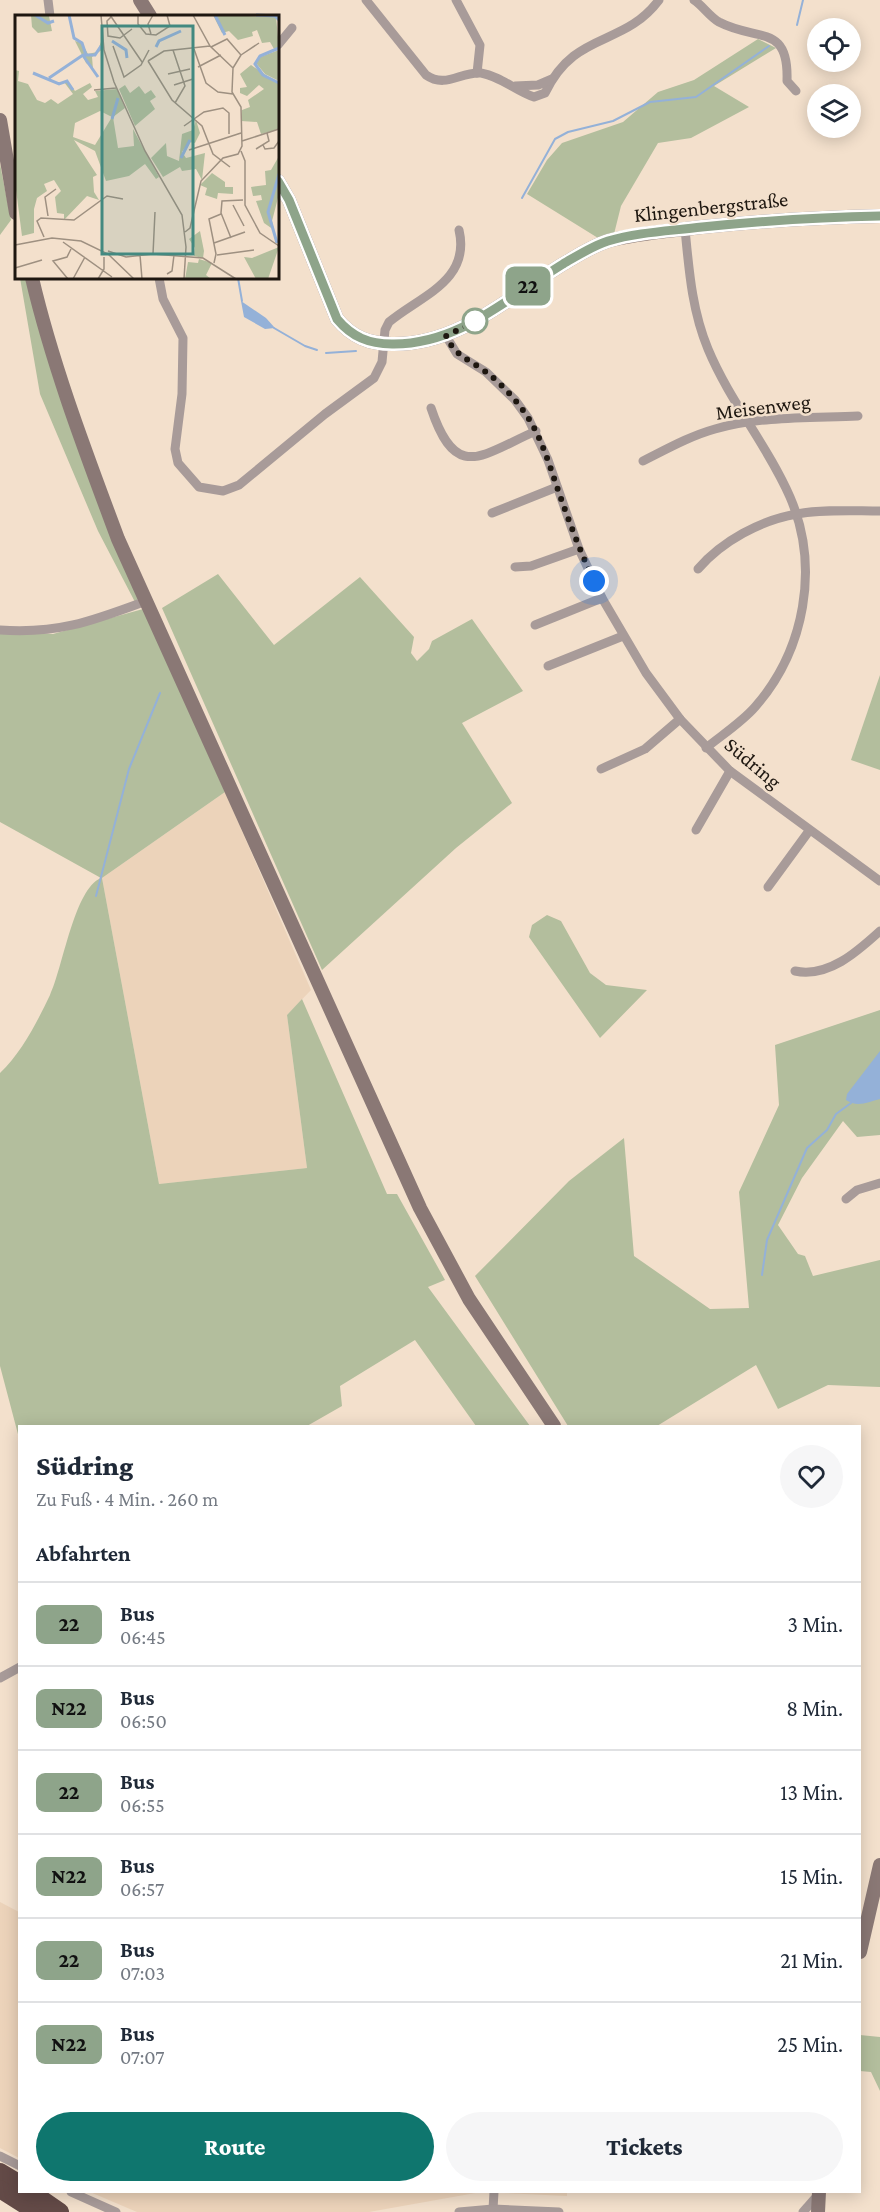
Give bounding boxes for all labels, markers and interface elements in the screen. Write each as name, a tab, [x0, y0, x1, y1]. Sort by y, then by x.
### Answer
inset map	[15, 15, 279, 279]
map controls	[807, 18, 861, 138]
button: locate	[807, 18, 861, 72]
button: layers	[807, 84, 861, 138]
street label: Klingenbergstraße	[633, 187, 789, 227]
line badge: 22	[501, 266, 555, 306]
text: 22	[517, 274, 539, 298]
unlabelled marker	[462, 308, 488, 334]
street label: Meisenweg	[714, 389, 812, 425]
your location	[579, 566, 609, 596]
street label: Südring	[720, 732, 786, 794]
button: heart	[780, 1445, 843, 1508]
text: Südring	[36, 1450, 133, 1481]
text: Zu Fuß · 4 Min. · 260 m	[36, 1488, 218, 1510]
text: Abfahrten	[36, 1541, 131, 1566]
text: Bus	[120, 1601, 154, 1626]
text: 22	[58, 1612, 80, 1636]
text: 3 Min.	[788, 1612, 843, 1637]
text: 06:45	[120, 1626, 166, 1648]
text: Bus	[120, 1685, 154, 1710]
text: N22	[51, 1696, 87, 1720]
text: 8 Min.	[786, 1696, 843, 1721]
text: 06:50	[120, 1710, 167, 1732]
text: Bus	[120, 1769, 154, 1794]
text: 22	[58, 1780, 80, 1804]
text: 13 Min.	[780, 1780, 843, 1805]
text: 06:55	[120, 1794, 165, 1816]
text: Bus	[120, 1853, 154, 1878]
text: N22	[51, 1864, 87, 1888]
text: 15 Min.	[780, 1864, 843, 1889]
text: 06:57	[120, 1878, 164, 1900]
text: Bus	[120, 1937, 154, 1962]
text: 22	[58, 1948, 80, 1972]
text: 21 Min.	[780, 1948, 843, 1973]
text: 07:03	[120, 1962, 165, 1984]
text: Bus	[120, 2021, 154, 2046]
text: N22	[51, 2032, 87, 2056]
text: 25 Min.	[777, 2032, 843, 2057]
text: 07:07	[120, 2046, 164, 2068]
button: Route	[36, 2112, 434, 2181]
button: Tickets	[446, 2112, 843, 2181]

